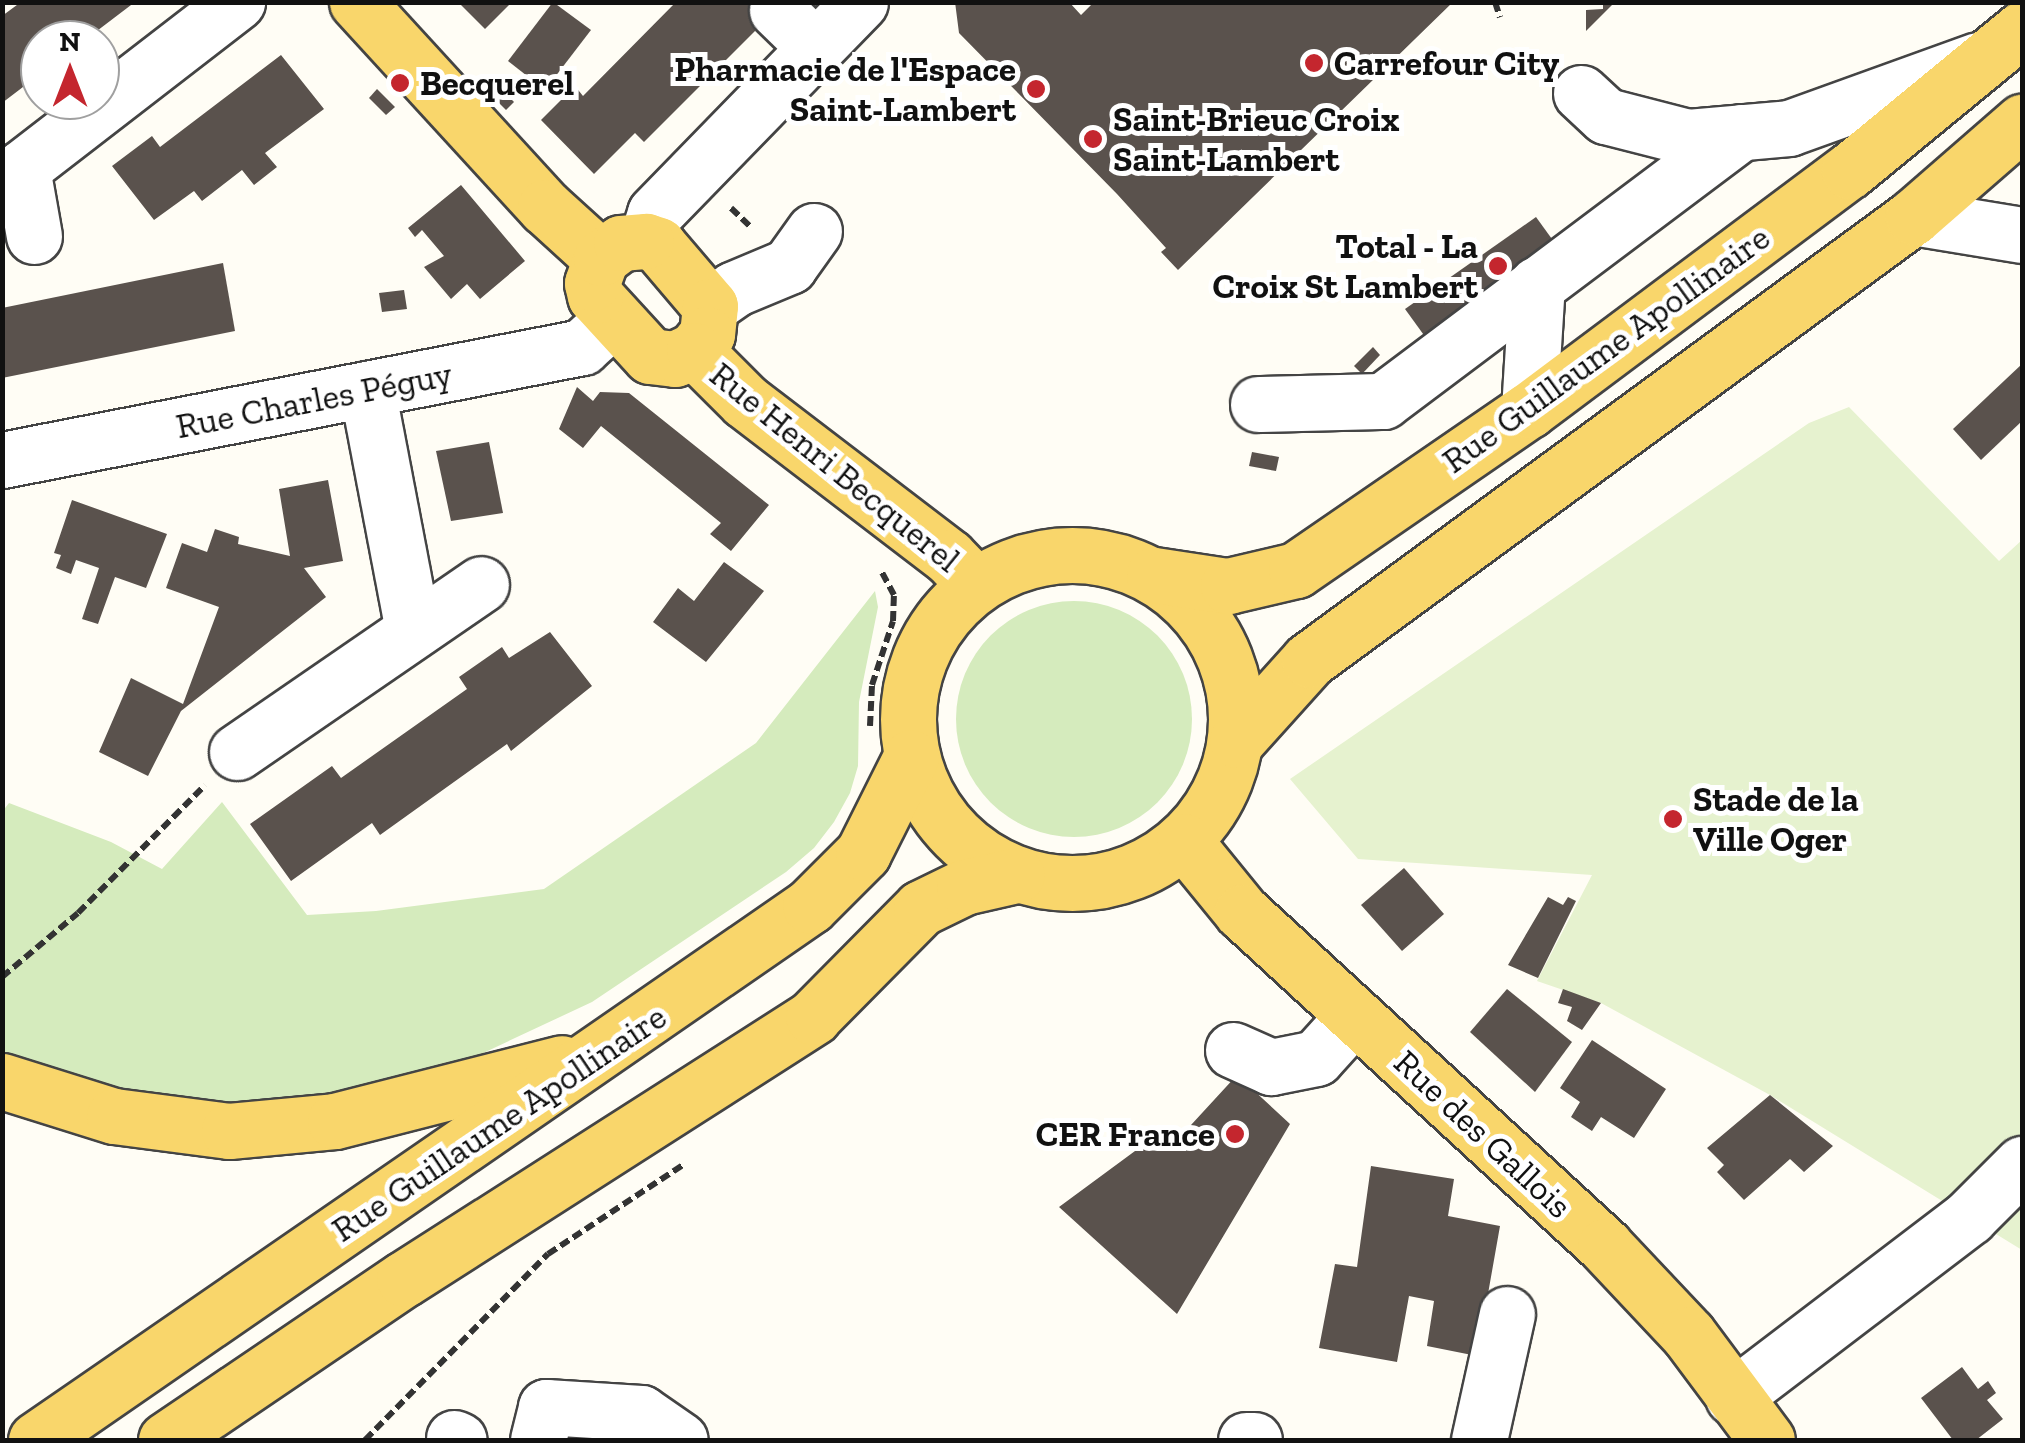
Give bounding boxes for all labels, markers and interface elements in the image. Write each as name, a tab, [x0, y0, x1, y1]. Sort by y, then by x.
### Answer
north arrow	[20, 20, 120, 120]
text: N	[59, 25, 81, 58]
place label: Carrefour City	[1334, 42, 1560, 84]
place label: Pharmacie de l'Espace Saint-Lambert	[674, 48, 1016, 130]
marker: Carrefour City	[1303, 52, 1325, 74]
place label: Becquerel	[420, 62, 574, 104]
marker: Becquerel	[389, 72, 411, 94]
marker: Pharmacie de l'Espace Saint-Lambert	[1025, 78, 1047, 100]
place label: Saint-Brieuc Croix Saint-Lambert	[1113, 98, 1400, 180]
marker: Saint-Brieuc Croix Saint-Lambert	[1082, 128, 1104, 150]
street label: Rue Guillaume Apollinaire	[1434, 216, 1778, 482]
place label: Total - La Croix St Lambert	[1212, 225, 1478, 307]
marker: Total - La Croix St Lambert	[1487, 255, 1509, 277]
street label: Rue Charles Péguy	[172, 353, 456, 447]
street label: Rue Henri Becquerel	[702, 353, 968, 581]
place label: Stade de la Ville Oger	[1693, 778, 1859, 860]
marker: Stade de la Ville Oger	[1662, 808, 1684, 830]
street label: Rue Guillaume Apollinaire	[324, 995, 674, 1251]
street label: Rue des Gallois	[1386, 1041, 1580, 1227]
place label: CER France	[1036, 1113, 1215, 1155]
marker: CER France	[1224, 1123, 1246, 1145]

